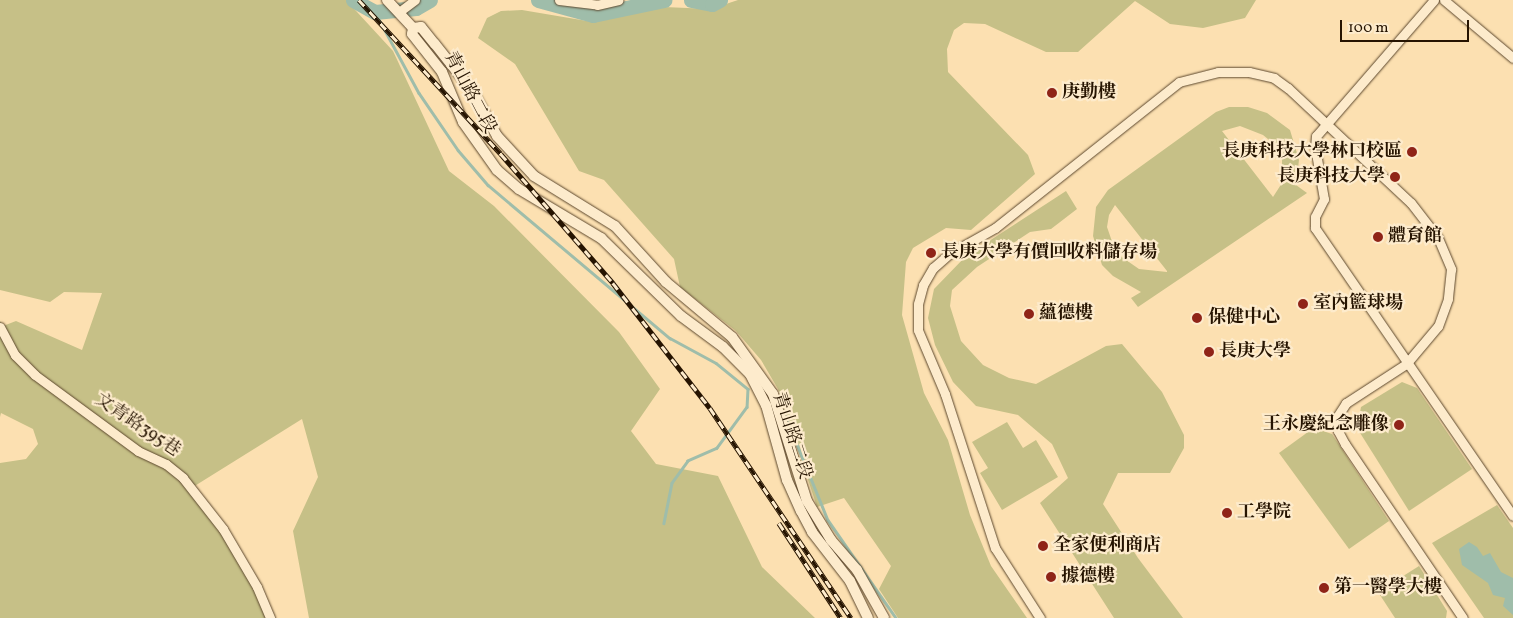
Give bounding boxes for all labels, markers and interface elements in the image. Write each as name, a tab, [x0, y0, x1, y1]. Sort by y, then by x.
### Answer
scale bar	[1343, 10, 1472, 42]
text: 100 m	[1348, 18, 1388, 39]
street label: 青山路二段	[438, 48, 500, 138]
place label: 庚勤樓	[1062, 82, 1116, 104]
marker: 庚勤樓	[1046, 87, 1058, 99]
place label: 長庚科技大學林口校區	[1222, 141, 1402, 163]
marker: 長庚科技大學林口校區	[1406, 146, 1418, 158]
place label: 長庚科技大學	[1277, 166, 1385, 188]
marker: 長庚科技大學	[1389, 171, 1401, 183]
place label: 體育館	[1388, 226, 1442, 248]
marker: 體育館	[1372, 231, 1384, 243]
place label: 長庚大學有價回收料儲存場	[941, 242, 1157, 264]
marker: 長庚大學有價回收料儲存場	[925, 247, 937, 259]
place label: 室內籃球場	[1313, 293, 1403, 315]
marker: 室內籃球場	[1297, 298, 1309, 310]
place label: 蘊德樓	[1039, 303, 1093, 325]
place label: 保健中心	[1208, 307, 1280, 329]
marker: 蘊德樓	[1023, 308, 1035, 320]
marker: 保健中心	[1190, 311, 1204, 325]
place label: 長庚大學	[1219, 341, 1291, 363]
marker: 長庚大學	[1203, 346, 1215, 358]
street label: 文青路395巷	[90, 389, 184, 463]
street label: 青山路二段	[767, 390, 815, 482]
place label: 王永慶紀念雕像	[1263, 414, 1389, 436]
marker: 王永慶紀念雕像	[1393, 419, 1405, 431]
place label: 工學院	[1237, 502, 1291, 524]
marker: 工學院	[1221, 507, 1233, 519]
place label: 全家便利商店	[1053, 535, 1161, 557]
marker: 全家便利商店	[1037, 540, 1049, 552]
place label: 據德樓	[1061, 566, 1115, 588]
marker: 據德樓	[1045, 571, 1057, 583]
place label: 第一醫學大樓	[1334, 577, 1442, 599]
marker: 第一醫學大樓	[1318, 582, 1330, 594]

